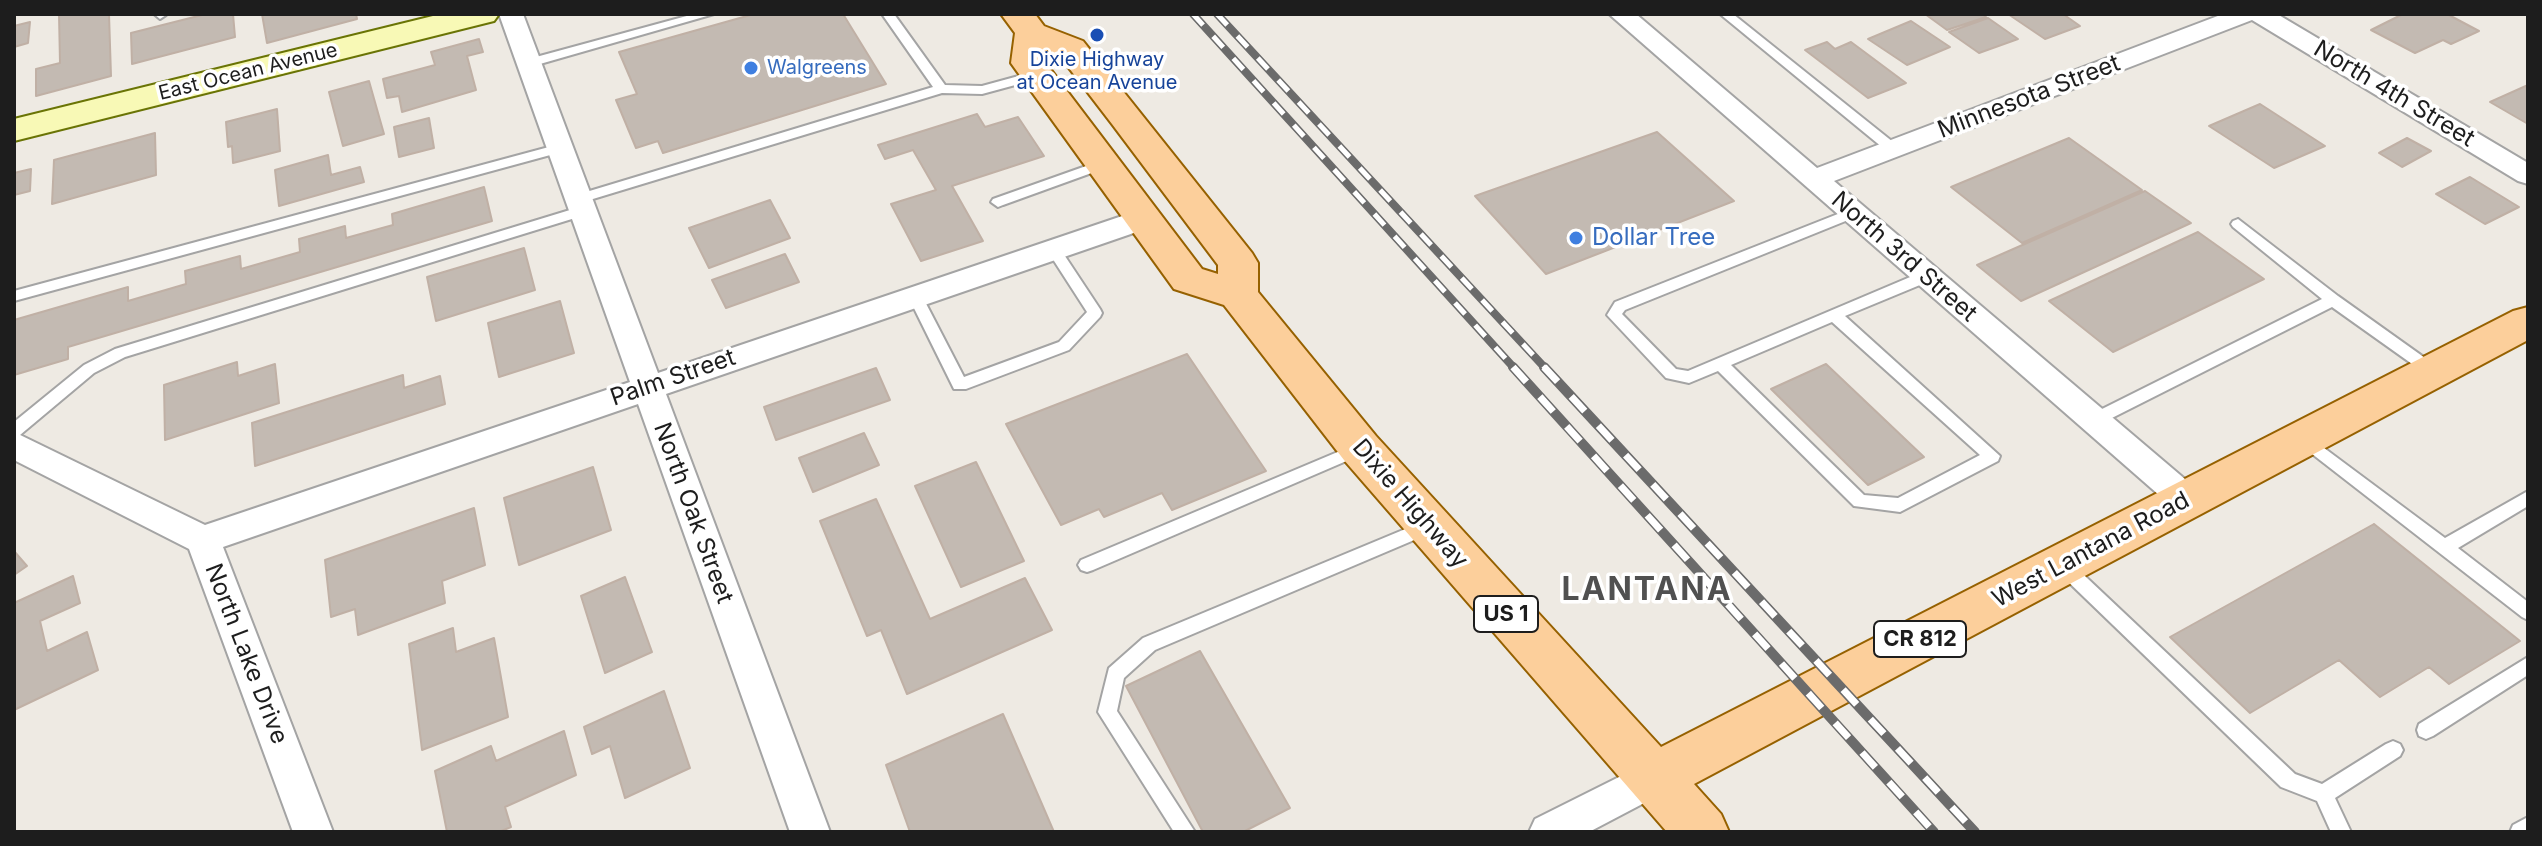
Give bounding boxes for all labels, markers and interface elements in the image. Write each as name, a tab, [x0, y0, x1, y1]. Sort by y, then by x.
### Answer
marker: Dixie Highway at Ocean Avenue	[1088, 26, 1106, 44]
street label: North 4th Street	[2308, 35, 2480, 153]
street label: East Ocean Avenue	[156, 38, 340, 106]
place label: Dixie Highway at Ocean Avenue	[1017, 48, 1177, 95]
street label: Minnesota Street	[1934, 49, 2124, 145]
place label: Walgreens	[767, 56, 867, 80]
marker: Walgreens	[742, 59, 760, 77]
street label: North 3rd Street	[1825, 186, 1983, 328]
place label: Dollar Tree	[1592, 224, 1715, 252]
marker: Dollar Tree	[1567, 229, 1585, 247]
street label: Palm Street	[607, 343, 739, 413]
street label: North Oak Street	[647, 419, 739, 607]
street label: Dixie Highway	[1346, 434, 1474, 574]
street label: West Lantana Road	[1988, 486, 2194, 614]
street label: North Lake Drive	[198, 560, 294, 748]
district label: LANTANA	[1561, 571, 1733, 609]
road number: US 1	[1474, 596, 1538, 632]
road number: CR 812	[1874, 621, 1966, 657]

